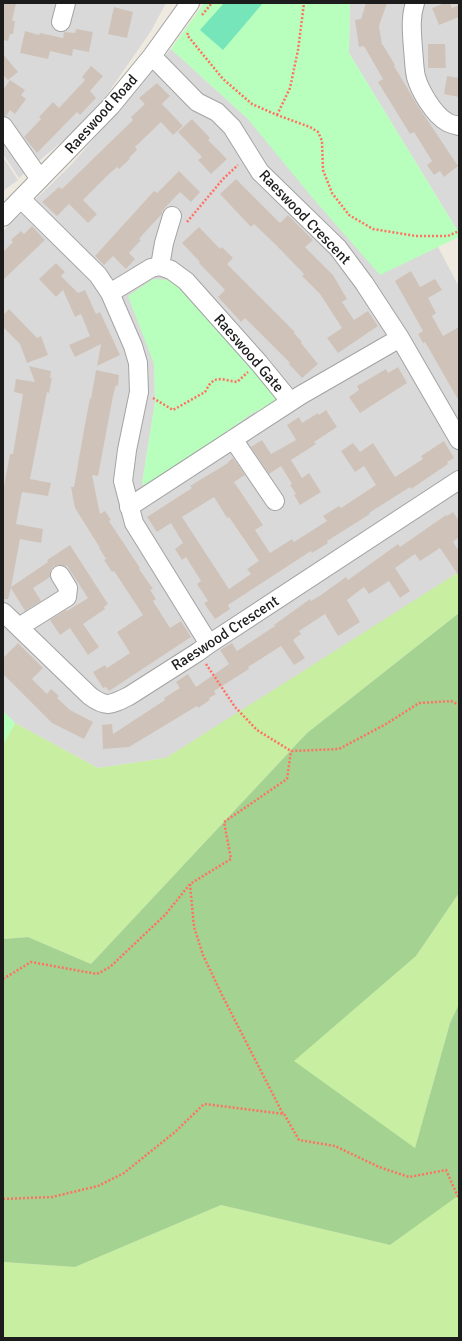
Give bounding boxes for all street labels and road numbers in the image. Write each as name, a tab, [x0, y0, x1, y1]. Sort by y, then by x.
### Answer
street label: Raeswood Road	[61, 71, 141, 157]
street label: Raeswood Crescent	[255, 166, 355, 268]
street label: Raeswood Gate	[210, 310, 288, 396]
street label: Raeswood Crescent	[168, 592, 282, 674]

